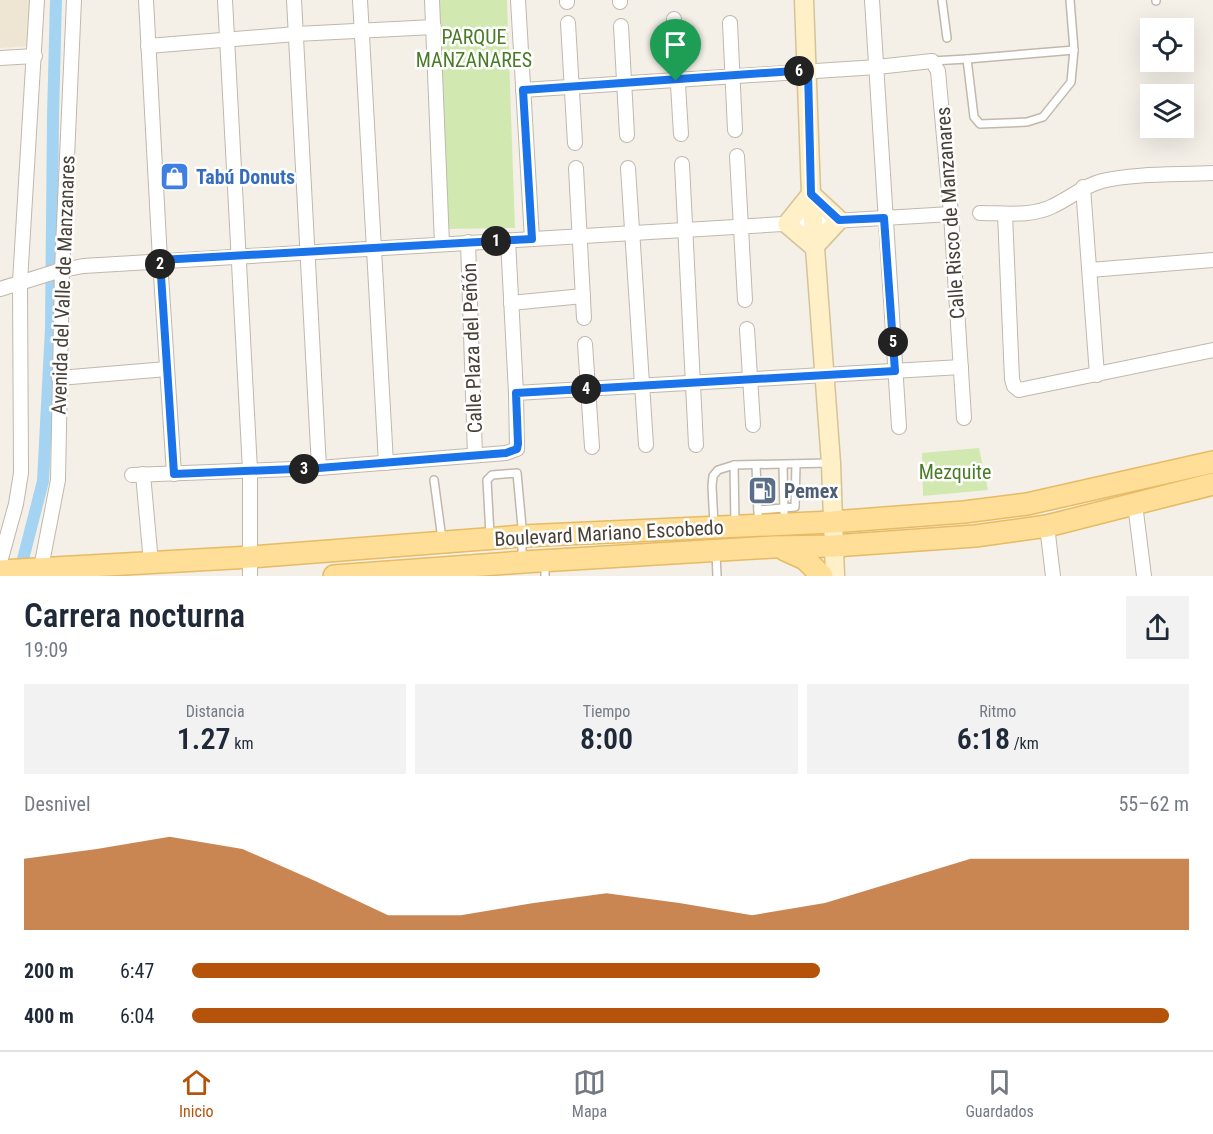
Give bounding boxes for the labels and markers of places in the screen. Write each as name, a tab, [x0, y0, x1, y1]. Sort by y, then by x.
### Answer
pin	[650, 19, 701, 81]
pin: 6	[784, 56, 814, 86]
shop icon: Tabú Donuts	[159, 161, 191, 193]
place label: Tabú Donuts	[196, 165, 295, 189]
pin: 1	[481, 226, 511, 256]
pin: 2	[145, 249, 175, 279]
pin: 5	[878, 327, 908, 357]
pin: 4	[571, 374, 601, 404]
pin: 3	[289, 454, 319, 484]
fuel station icon: Pemex	[747, 475, 779, 507]
place label: Pemex	[784, 479, 838, 503]

